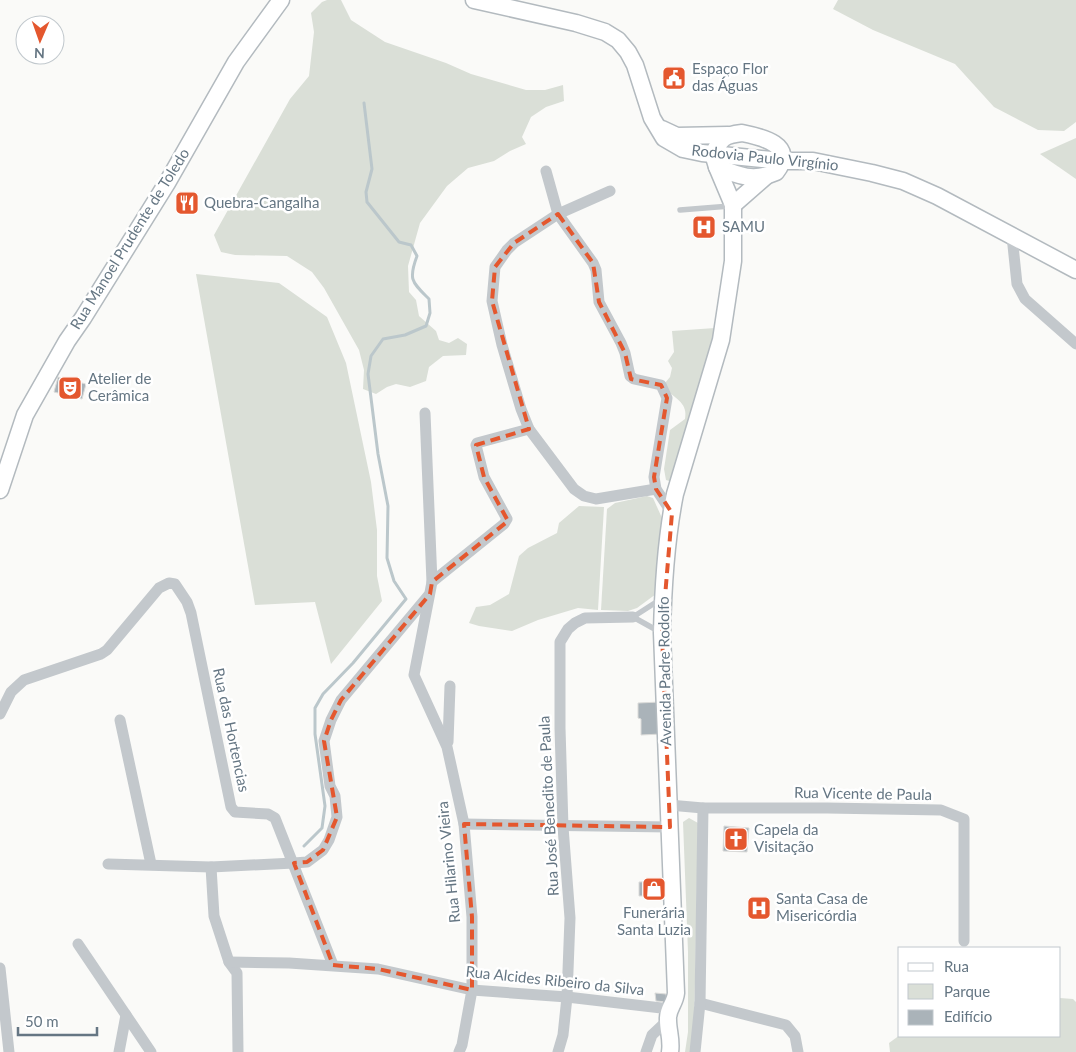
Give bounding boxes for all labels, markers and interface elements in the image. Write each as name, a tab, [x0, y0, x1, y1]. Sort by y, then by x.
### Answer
north arrow	[15, 15, 65, 65]
text: N	[34, 45, 45, 62]
place label: Espaço Flor das Águas	[692, 59, 769, 94]
public building icon: Espaço Flor das Águas	[661, 65, 687, 91]
street label: Rodovia Paulo Virgínio	[691, 140, 839, 174]
street label: Rua Manoel Prudente de Toledo	[66, 145, 192, 332]
restaurant icon: Quebra-Cangalha	[174, 190, 200, 216]
place label: Quebra-Cangalha	[204, 193, 319, 211]
hospital icon: SAMU	[691, 214, 717, 240]
place label: SAMU	[722, 217, 765, 235]
place label: Atelier de Cerâmica	[88, 369, 151, 404]
theatre icon: Atelier de Cerâmica	[57, 375, 83, 401]
street label: Avenida Padre Rodolfo	[654, 596, 674, 746]
street label: Rua das Hortencias	[210, 666, 254, 794]
street label: Rua José Benedito de Paula	[534, 716, 562, 897]
street label: Rua Vicente de Paula	[794, 783, 932, 803]
street label: Rua Hilarino Vieira	[433, 800, 463, 924]
place label: Capela da Visitação	[754, 820, 819, 855]
church icon: Capela da Visitação	[723, 826, 749, 852]
shop icon: Funerária Santa Luzia	[641, 876, 667, 902]
place label: Santa Casa de Misericórdia	[776, 889, 868, 924]
hospital icon: Santa Casa de Misericórdia	[746, 895, 772, 921]
place label: Funerária Santa Luzia	[617, 903, 691, 938]
legend	[898, 947, 1061, 1037]
text: Rua	[944, 957, 969, 975]
street label: Rua Alcides Ribeiro da Silva	[465, 962, 645, 998]
text: Parque	[944, 982, 990, 1000]
scale bar	[18, 1004, 96, 1036]
text: Edifício	[944, 1007, 992, 1025]
text: 50 m	[25, 1012, 59, 1030]

